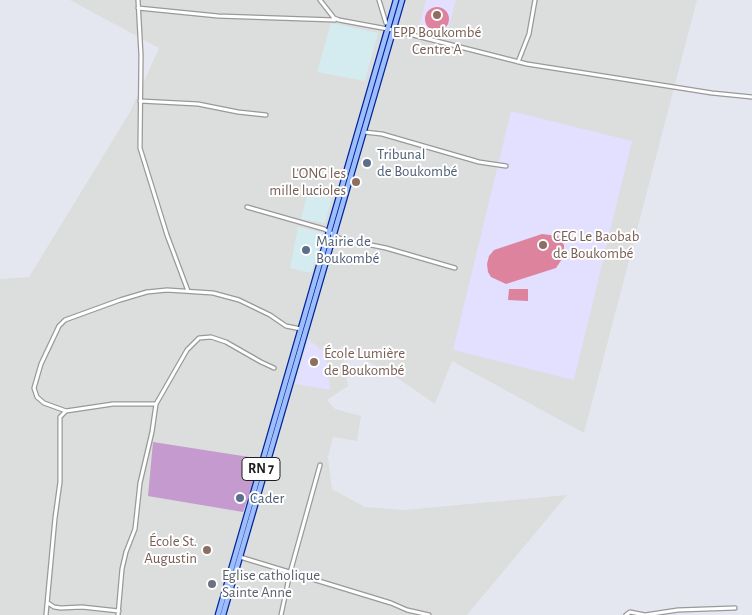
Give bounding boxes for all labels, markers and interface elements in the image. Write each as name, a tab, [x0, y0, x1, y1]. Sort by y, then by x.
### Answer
marker: EPP Boukombé Centre A	[431, 9, 443, 21]
place label: EPP Boukombé Centre A	[393, 23, 481, 58]
place label: Tribunal de Boukombé	[377, 145, 458, 180]
marker: Tribunal de Boukombé	[361, 157, 373, 169]
place label: L'ONG les mille lucioles	[269, 164, 346, 199]
marker: L'ONG les mille lucioles	[350, 176, 362, 188]
place label: CEG Le Baobab de Boukombé	[553, 227, 639, 262]
place label: Mairie de Boukombé	[316, 232, 379, 267]
marker: CEG Le Baobab de Boukombé	[537, 239, 549, 251]
marker: Mairie de Boukombé	[300, 244, 312, 256]
place label: École Lumière de Boukombé	[324, 344, 405, 379]
marker: École Lumière de Boukombé	[308, 356, 320, 368]
road number: RN 7	[242, 458, 280, 480]
place label: Cader	[250, 489, 284, 507]
marker: Cader	[234, 492, 246, 504]
place label: École St. Augustin	[144, 532, 197, 567]
marker: École St. Augustin	[201, 544, 213, 556]
place label: Eglise catholique Sainte Anne	[222, 566, 320, 601]
marker: Eglise catholique Sainte Anne	[206, 578, 218, 590]

